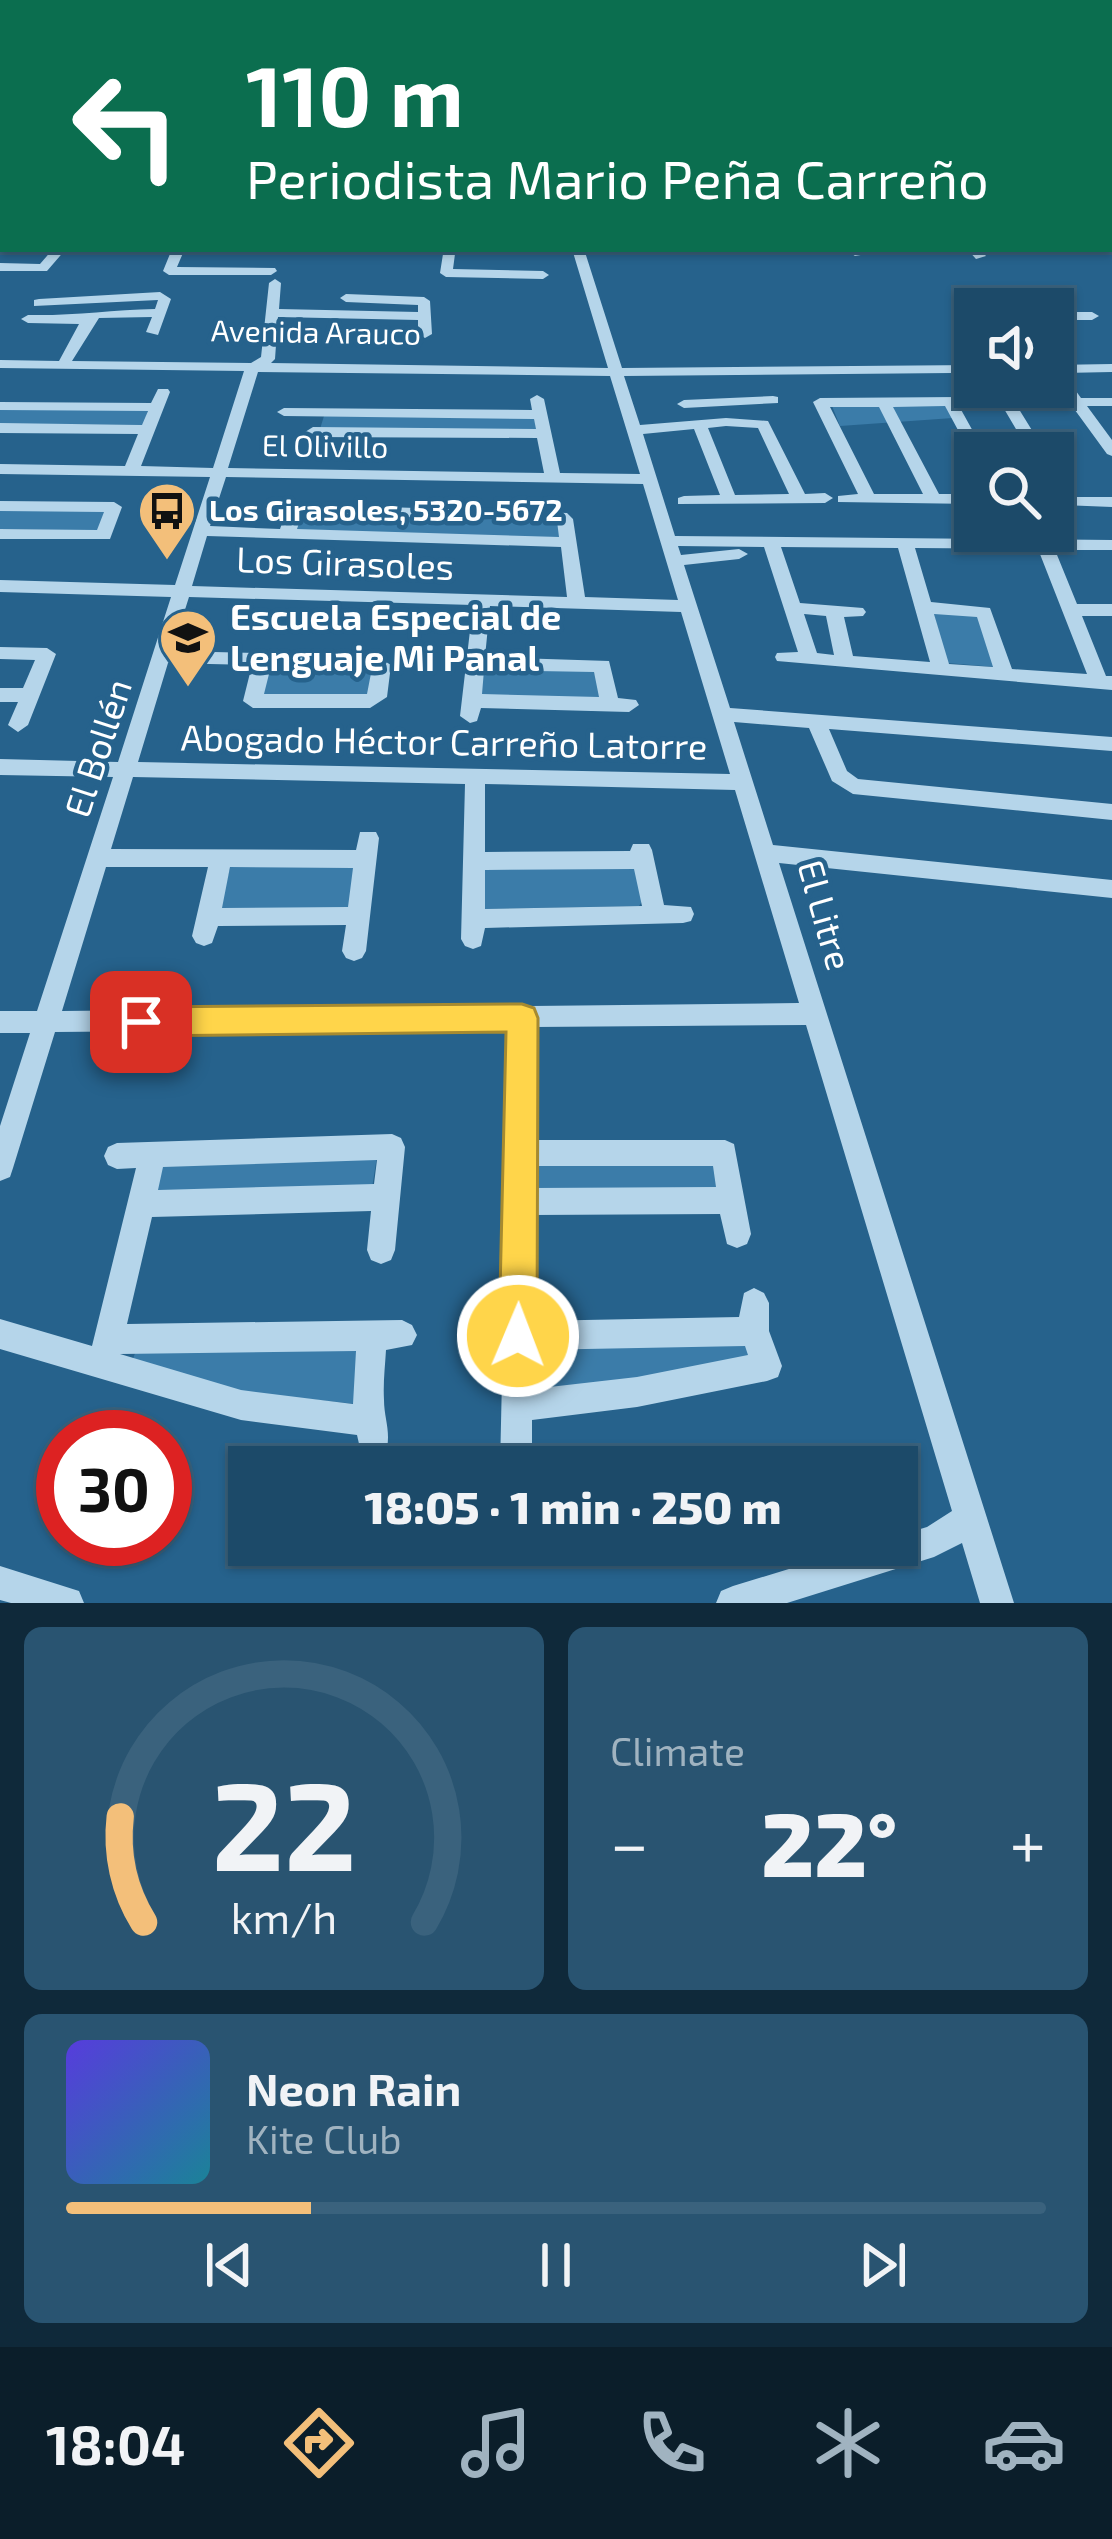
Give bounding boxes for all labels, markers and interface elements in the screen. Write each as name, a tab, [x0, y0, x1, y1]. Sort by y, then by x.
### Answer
text: 110 m	[246, 43, 464, 144]
icon: left	[48, 48, 204, 204]
text: Periodista Mario Peña Carreño	[246, 145, 989, 210]
map controls	[954, 288, 1074, 552]
button: sound	[954, 288, 1074, 408]
street label: Avenida Arauco	[211, 311, 421, 351]
street label: El Olivillo	[262, 426, 388, 464]
button: search	[954, 432, 1074, 552]
bus stop icon: Los Girasoles, 5320-5672	[136, 480, 198, 562]
place label: Los Girasoles, 5320-5672	[209, 491, 563, 527]
street label: Los Girasoles	[235, 536, 455, 587]
place label: Escuela Especial de Lenguaje Mi Panal	[230, 594, 561, 678]
school or university icon: Escuela Especial de Lenguaje Mi Panal	[157, 607, 219, 689]
street label: El Bollén	[54, 673, 139, 822]
street label: Abogado Héctor Carreño Latorre	[180, 714, 708, 767]
street label: El Litre	[790, 855, 863, 975]
pin	[90, 971, 192, 1073]
icon: arrive	[108, 989, 174, 1055]
position arrow	[455, 1273, 581, 1399]
speed limit sign: 30	[36, 1410, 192, 1566]
text: 18:05 · 1 min · 250 m	[364, 1479, 782, 1533]
text: Climate	[610, 1727, 745, 1774]
text: 22	[211, 1746, 357, 1896]
text: 22°	[761, 1787, 897, 1895]
text: −	[610, 1802, 649, 1881]
text: +	[1010, 1802, 1046, 1881]
text: km/h	[231, 1890, 337, 1942]
text: Neon Rain	[246, 2061, 461, 2115]
text: Kite Club	[246, 2115, 402, 2162]
icon: previous	[196, 2232, 262, 2298]
icon: pause	[523, 2232, 589, 2298]
icon: next	[850, 2232, 916, 2298]
icon: directions	[277, 2401, 361, 2485]
icon: music	[454, 2401, 538, 2485]
icon: phone	[630, 2401, 714, 2485]
icon: climate	[806, 2401, 890, 2485]
icon: car	[982, 2401, 1066, 2485]
text: 18:04	[46, 2411, 185, 2476]

